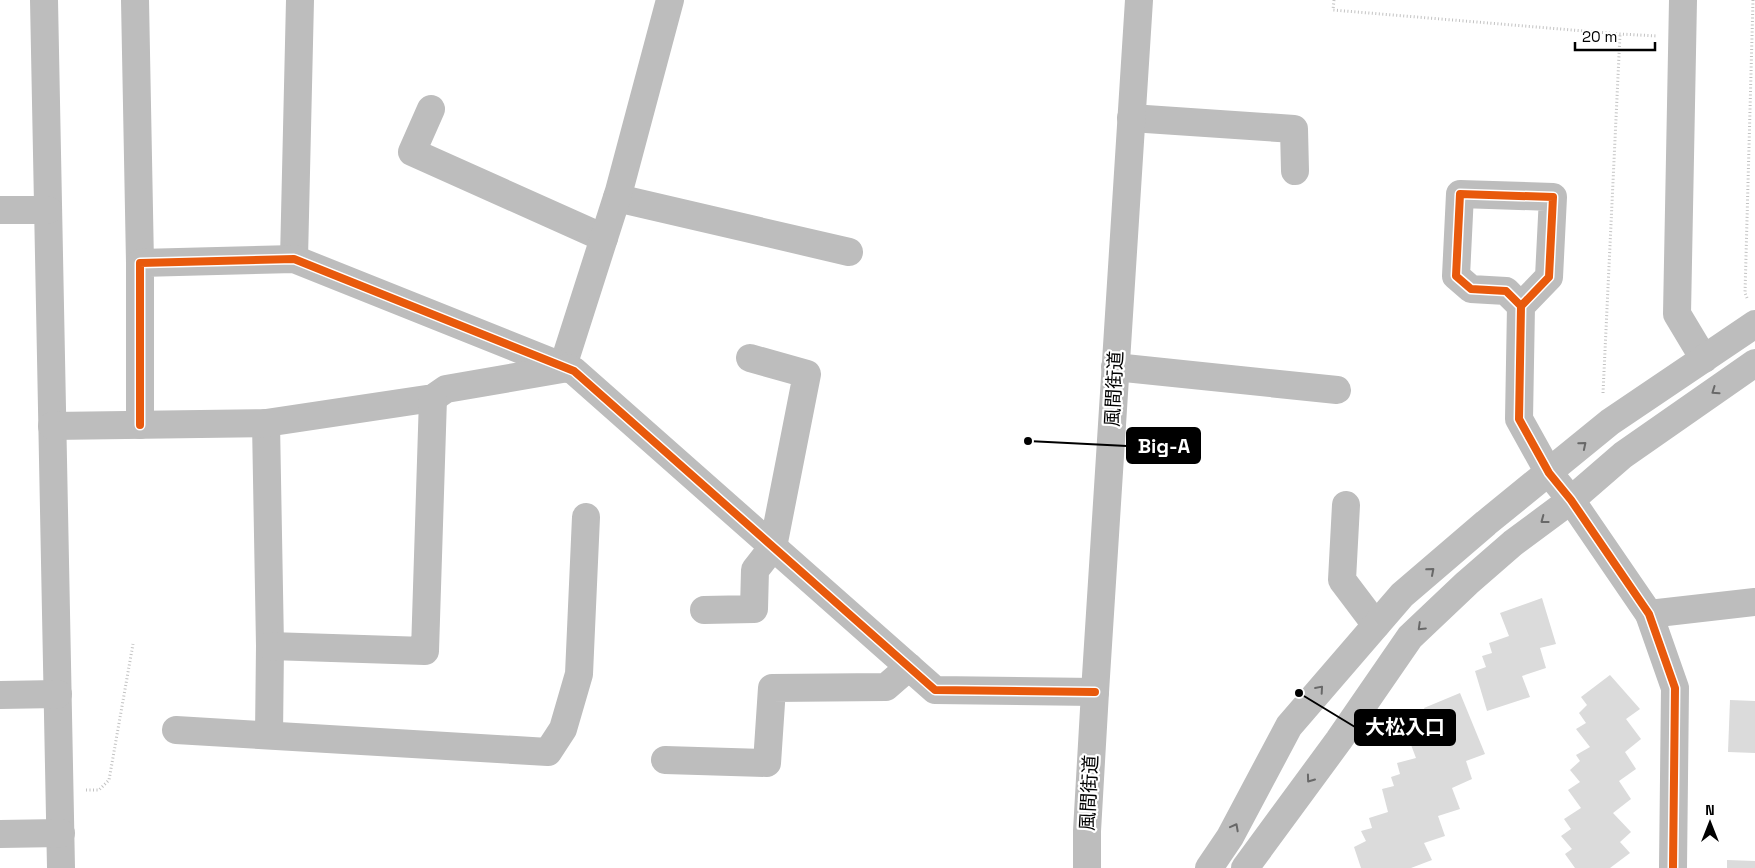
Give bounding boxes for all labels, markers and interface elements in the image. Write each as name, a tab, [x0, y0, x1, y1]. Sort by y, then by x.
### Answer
scale bar	[1575, 20, 1655, 52]
text: 20 m	[1582, 27, 1617, 46]
street label: 風間街道	[1100, 350, 1128, 428]
one-way arrow	[1711, 385, 1721, 394]
callout: Big-A	[1127, 428, 1200, 463]
text: Big-A	[1138, 433, 1191, 459]
one-way arrow	[1577, 442, 1586, 451]
one-way arrow	[1541, 515, 1550, 523]
one-way arrow	[1425, 567, 1434, 576]
one-way arrow	[1418, 621, 1427, 630]
one-way arrow	[1314, 686, 1323, 695]
callout: 大松入口	[1355, 710, 1455, 745]
text: 大松入口	[1365, 714, 1445, 740]
street label: 風間街道	[1075, 754, 1103, 832]
one-way arrow	[1307, 773, 1316, 783]
north arrow	[1685, 798, 1735, 848]
text: N	[1705, 801, 1715, 819]
one-way arrow	[1229, 823, 1239, 832]

